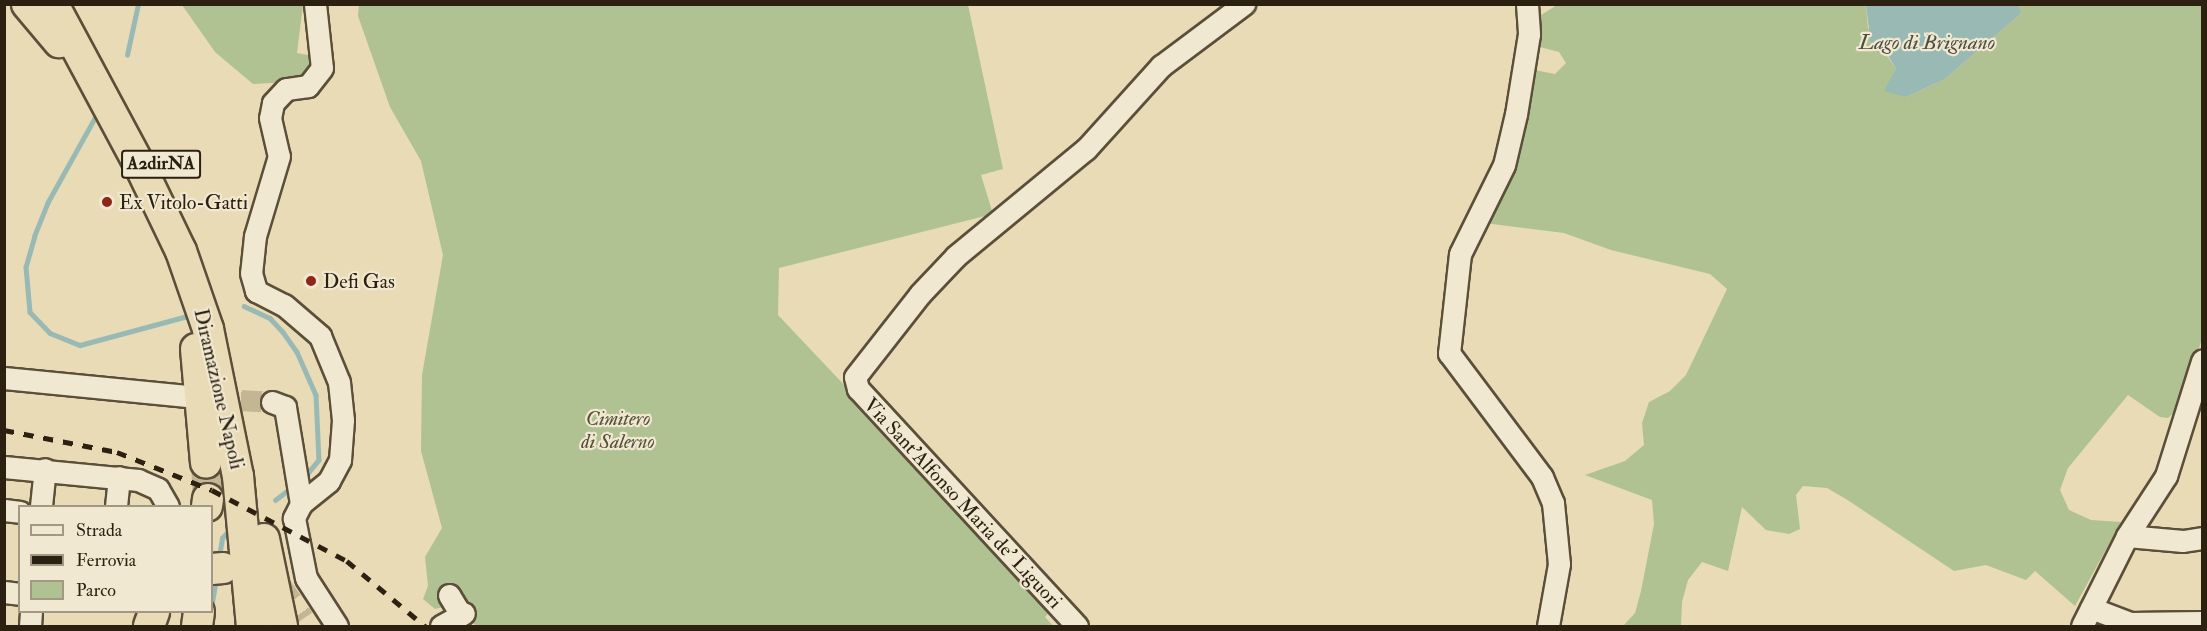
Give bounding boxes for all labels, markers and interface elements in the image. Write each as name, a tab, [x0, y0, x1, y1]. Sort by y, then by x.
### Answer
water label: Lago di Brignano	[1859, 30, 1995, 56]
road number: A2dirNA	[120, 149, 201, 179]
place label: Ex Vitolo-Gatti	[119, 190, 248, 214]
marker: Ex Vitolo-Gatti	[100, 195, 114, 209]
place label: Defi Gas	[323, 269, 395, 293]
marker: Defi Gas	[304, 274, 318, 288]
street label: Diramazione Napoli	[189, 306, 249, 472]
street label: Via Sant'Alfonso Maria de' Liguori	[859, 393, 1067, 613]
park label: Cimitero di Salerno	[581, 406, 655, 453]
legend	[18, 505, 213, 613]
text: Strada	[76, 519, 122, 542]
text: Ferrovia	[76, 549, 136, 572]
text: Parco	[76, 579, 116, 602]

